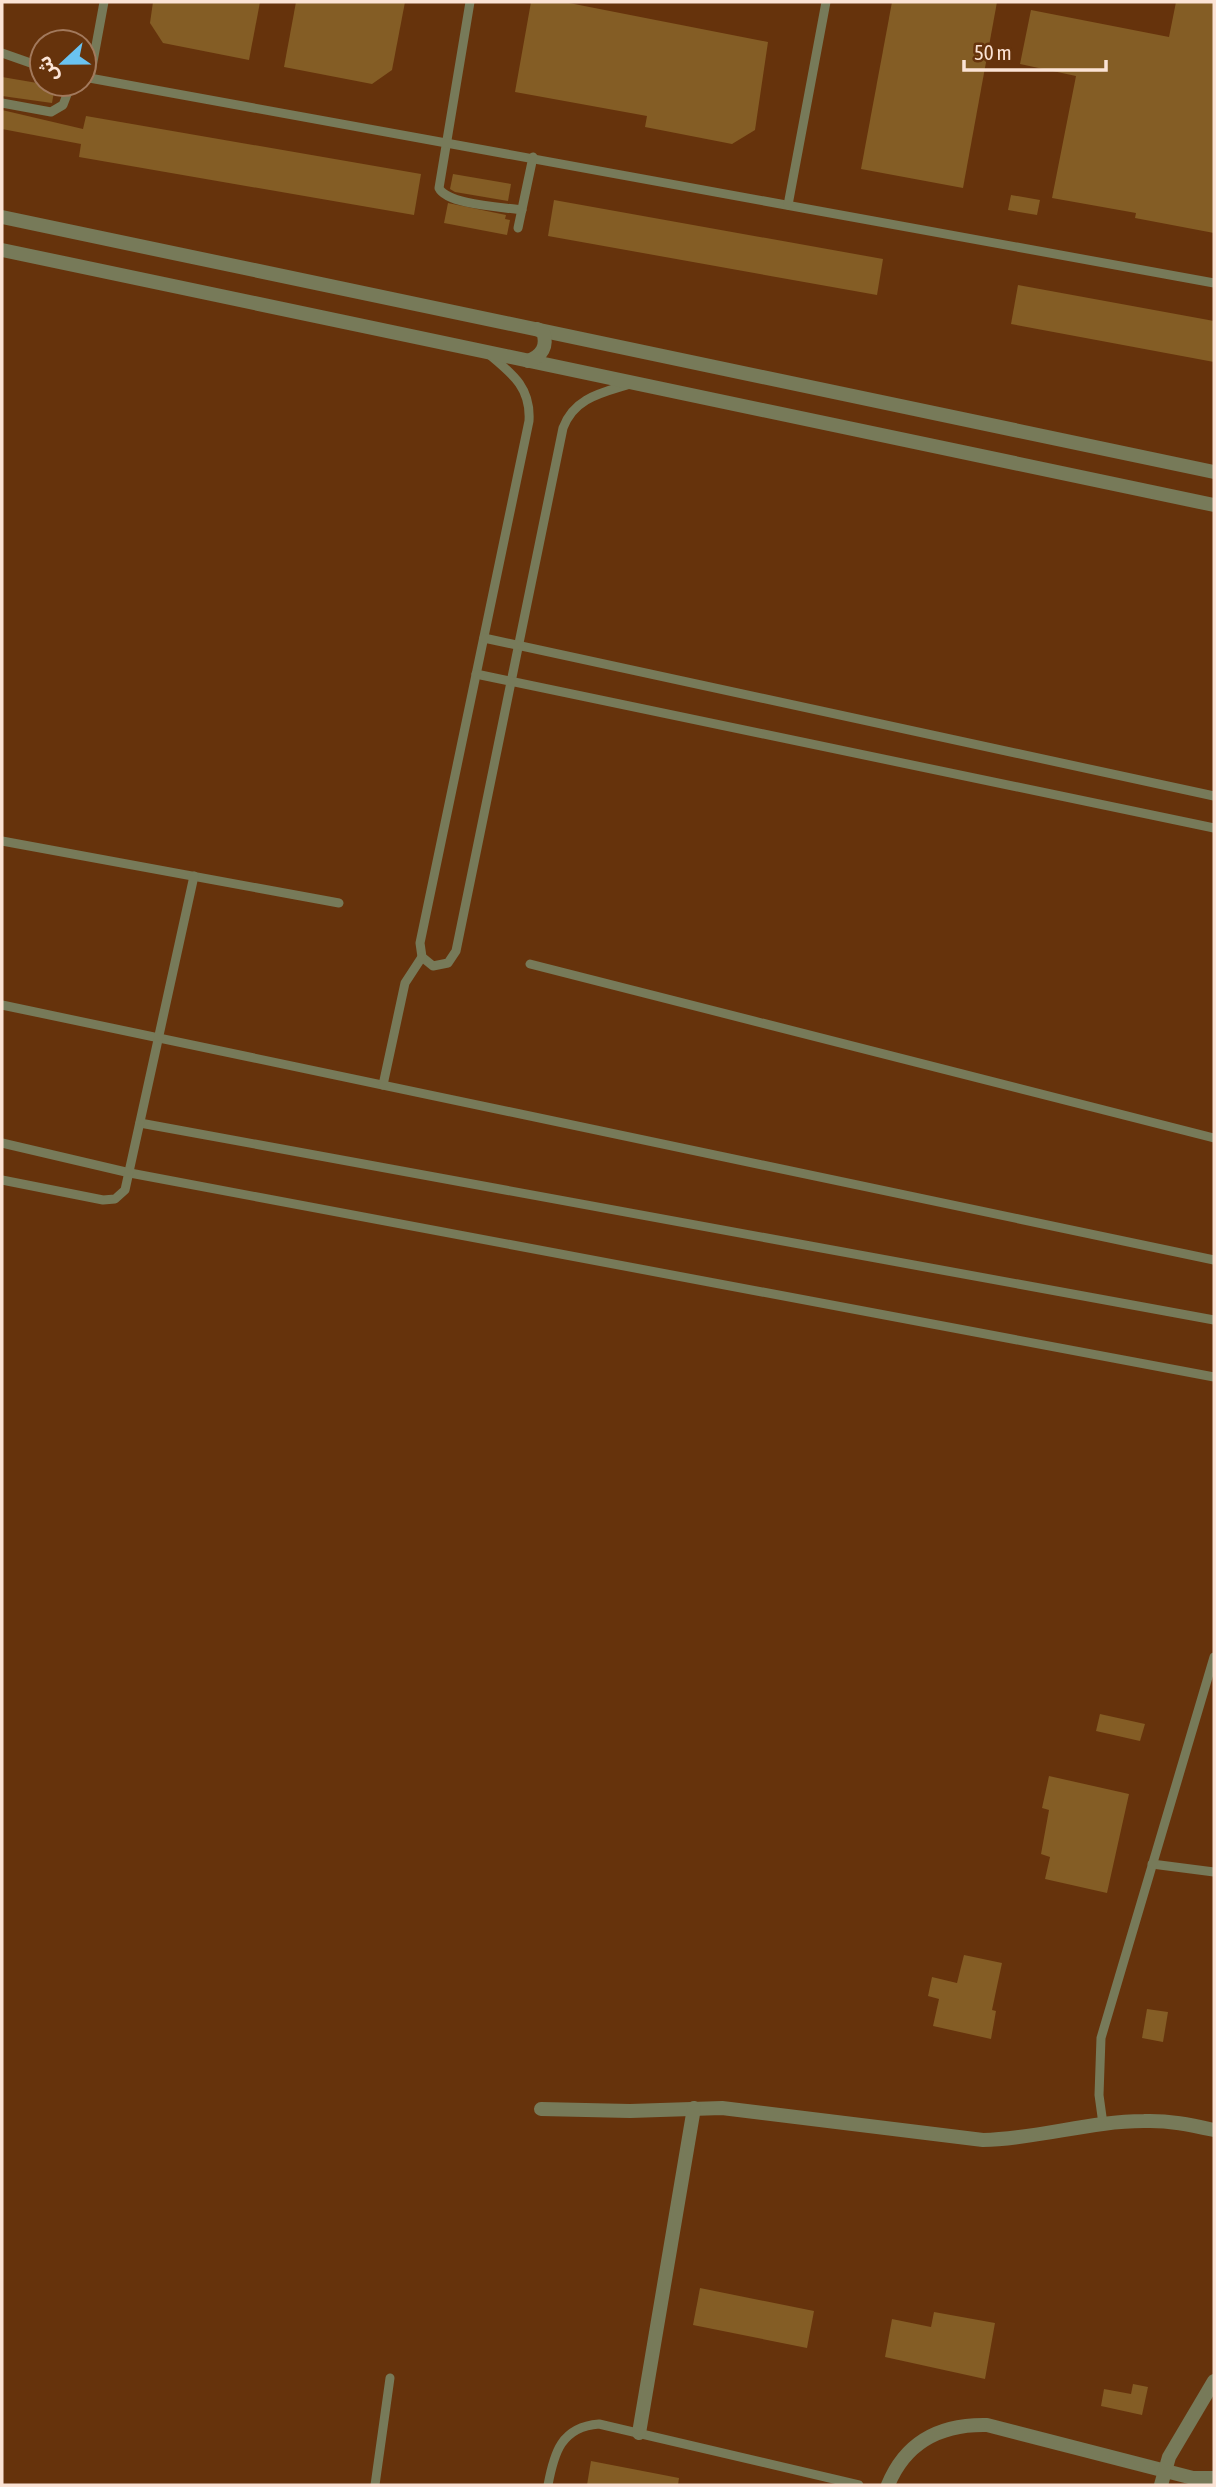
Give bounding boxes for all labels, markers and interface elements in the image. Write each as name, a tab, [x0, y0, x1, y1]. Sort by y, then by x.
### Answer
north arrow	[28, 28, 98, 98]
scale bar	[964, 28, 1106, 72]
text: 50 m	[974, 40, 1012, 64]
text: ش	[32, 53, 62, 86]

